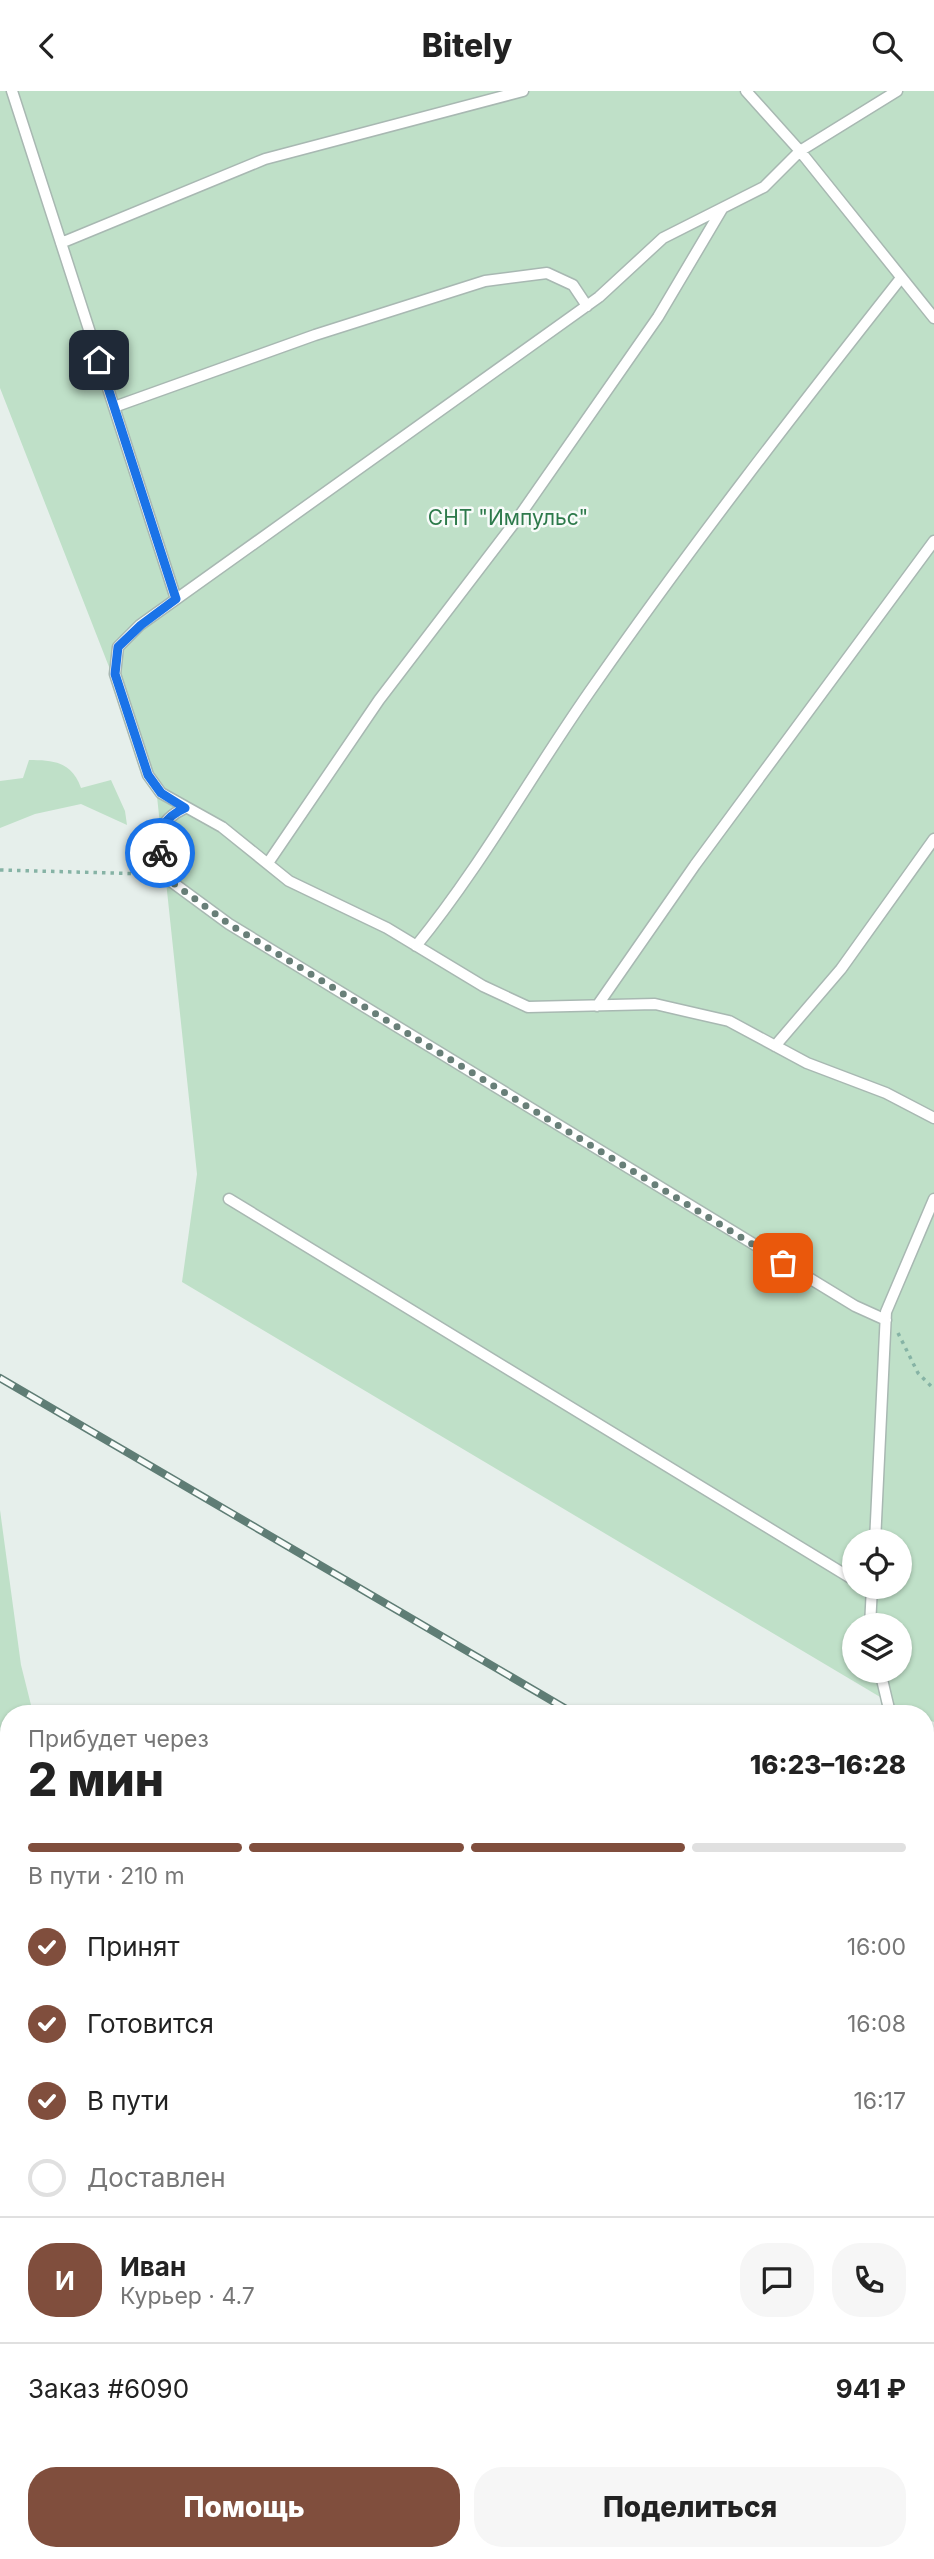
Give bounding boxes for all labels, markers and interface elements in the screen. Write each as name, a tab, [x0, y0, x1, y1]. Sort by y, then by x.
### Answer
text: Bitely	[422, 26, 512, 65]
icon: back	[28, 27, 66, 65]
icon: search	[868, 27, 906, 65]
pin	[69, 330, 129, 390]
icon: home	[80, 341, 118, 379]
park label: СНТ "Импульс"	[428, 505, 588, 530]
courier	[125, 818, 195, 888]
icon: bike	[141, 834, 179, 872]
pin	[753, 1233, 813, 1293]
icon: bag	[764, 1244, 802, 1282]
map controls	[842, 1529, 912, 1683]
button: locate	[842, 1529, 912, 1599]
button: layers	[842, 1613, 912, 1683]
text: Прибудет через	[28, 1725, 209, 1753]
text: 16:23–16:28	[750, 1749, 906, 1780]
text: 2 мин	[28, 1751, 164, 1807]
text: В пути · 210 m	[28, 1862, 185, 1890]
icon: check	[28, 1928, 66, 1966]
text: Принят	[87, 1931, 180, 1962]
text: 16:00	[847, 1933, 906, 1961]
icon: check	[28, 2005, 66, 2043]
text: Готовится	[87, 2008, 214, 2039]
text: 16:08	[847, 2010, 906, 2038]
icon: check	[28, 2082, 66, 2120]
text: В пути	[87, 2085, 169, 2116]
text: 16:17	[853, 2087, 906, 2115]
text: Доставлен	[87, 2162, 226, 2193]
button: chat	[740, 2243, 814, 2317]
button: phone	[832, 2243, 906, 2317]
text: Иван	[120, 2251, 186, 2282]
text: И	[55, 2265, 75, 2296]
text: Курьер · 4.7	[120, 2282, 255, 2310]
text: Заказ #6090	[28, 2373, 189, 2404]
text: 941 ₽	[836, 2373, 906, 2404]
button: Помощь	[28, 2467, 460, 2547]
button: Поделиться	[474, 2467, 906, 2547]

